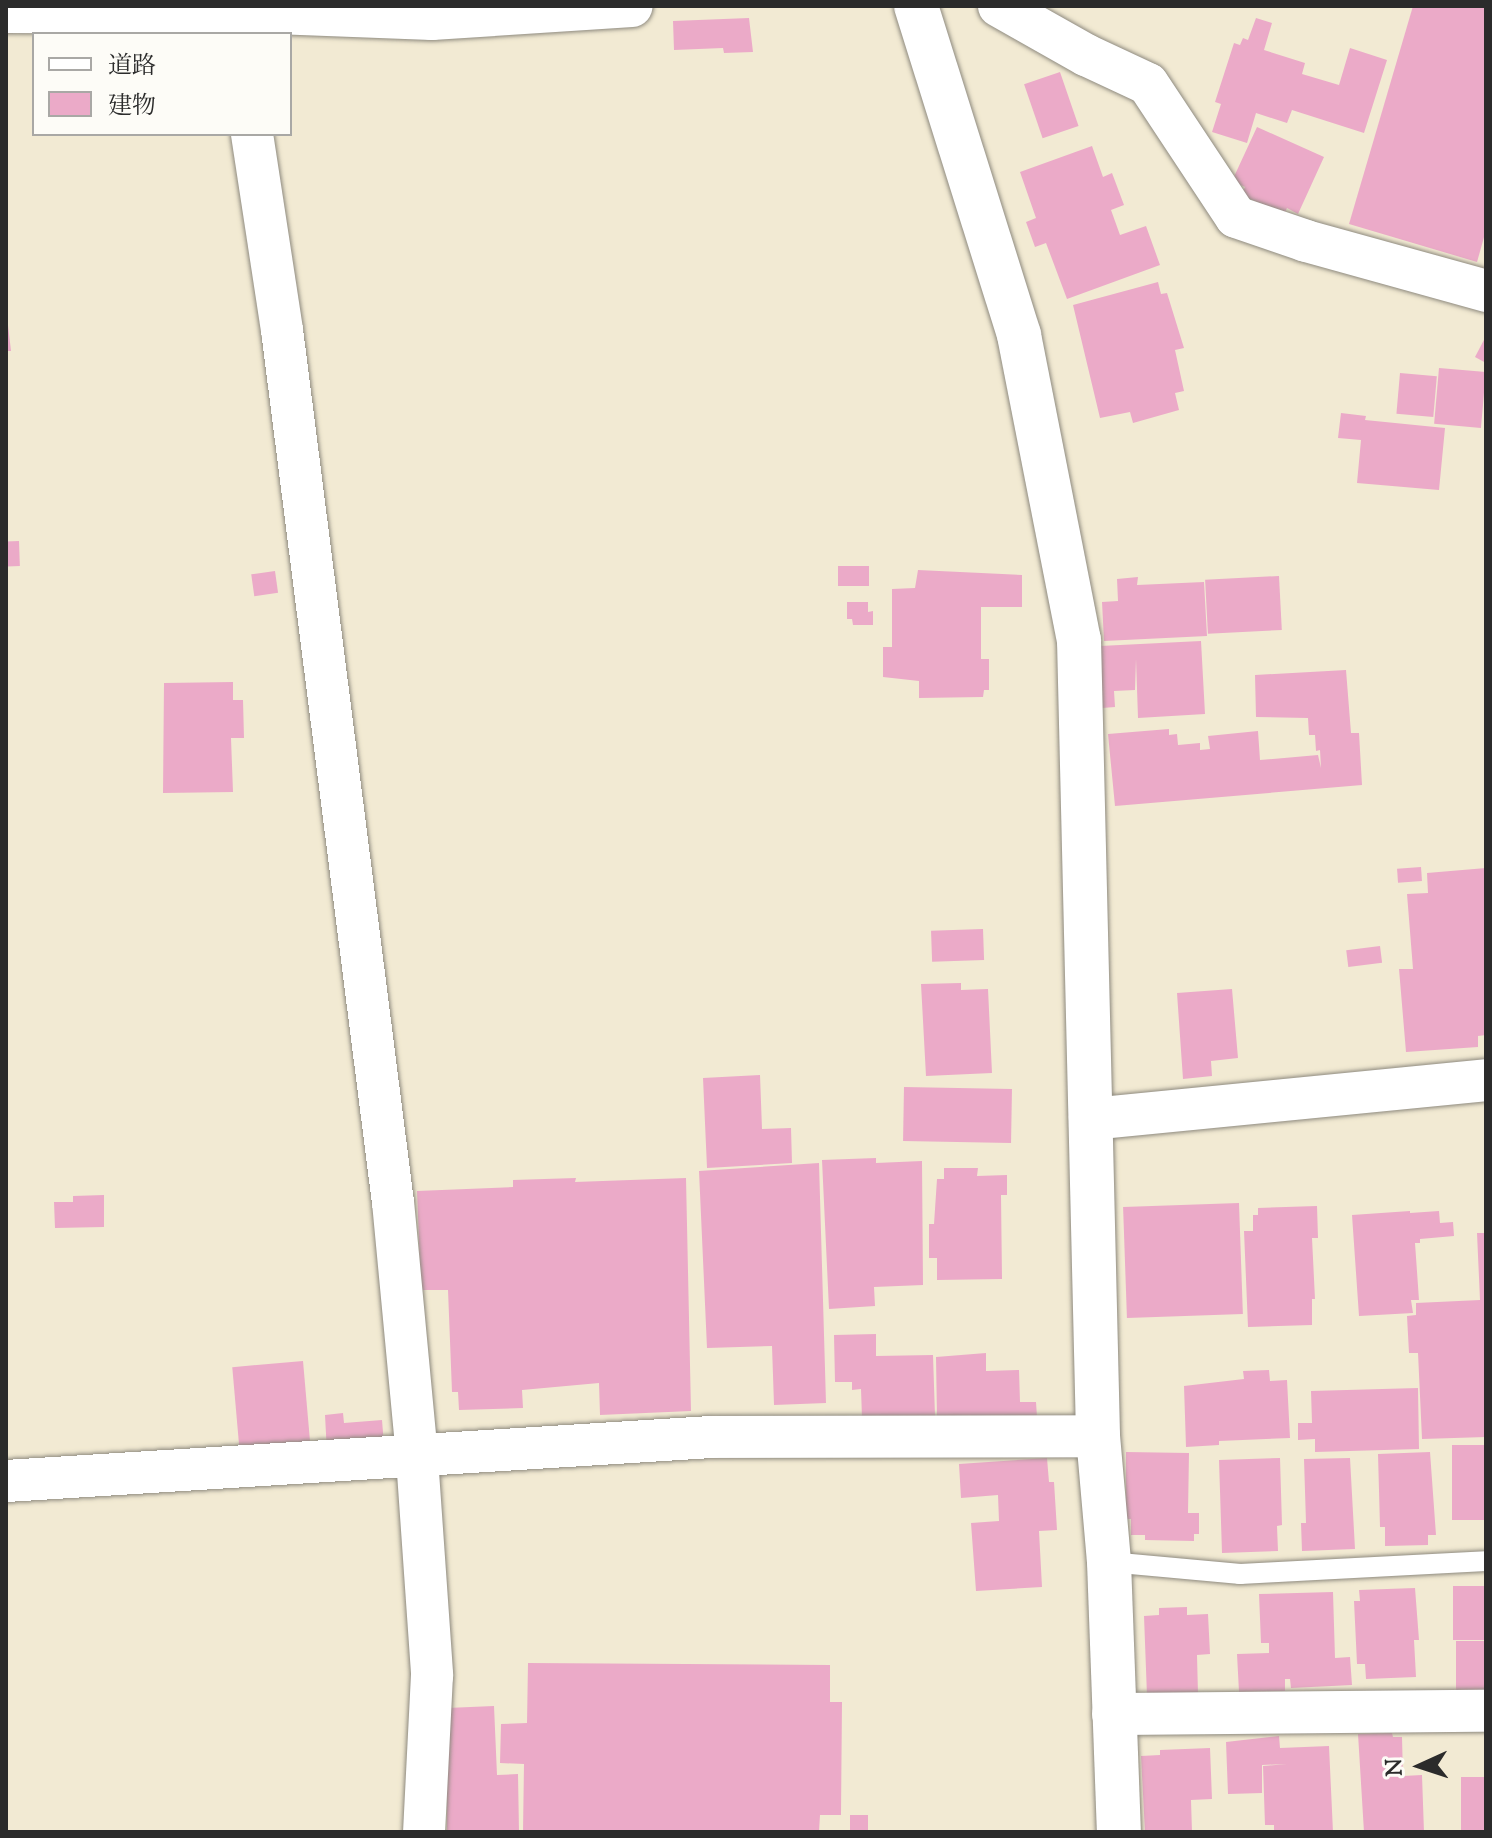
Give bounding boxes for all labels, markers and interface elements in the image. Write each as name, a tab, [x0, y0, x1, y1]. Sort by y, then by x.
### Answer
legend	[32, 32, 292, 136]
text: 道路	[108, 50, 156, 84]
text: 建物	[108, 90, 156, 124]
north arrow	[1380, 1726, 1460, 1806]
text: N	[1380, 1758, 1412, 1777]

